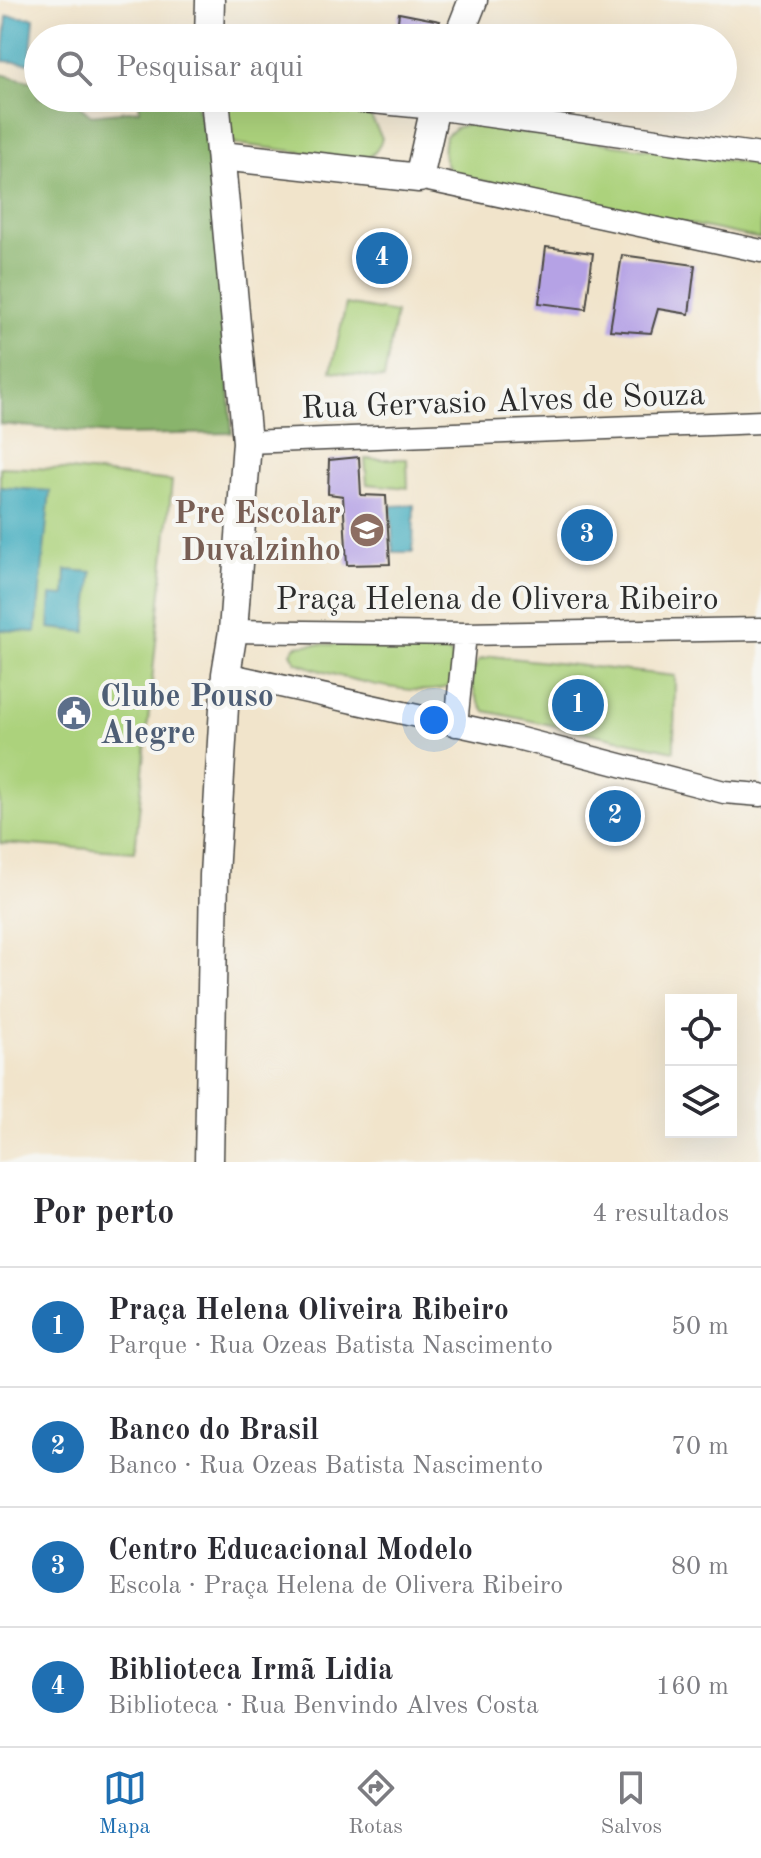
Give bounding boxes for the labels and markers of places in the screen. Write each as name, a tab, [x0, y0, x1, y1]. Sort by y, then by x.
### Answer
pin: 4	[356, 228, 408, 288]
place label: Pre Escolar Duvalzinho	[174, 499, 341, 568]
pin: 3	[561, 505, 613, 565]
school or university icon: Pre Escolar Duvalzinho	[348, 511, 386, 549]
pin: 1	[552, 675, 604, 735]
place label: Clube Pouso Alegre	[100, 682, 274, 751]
public building icon: Clube Pouso Alegre	[55, 694, 93, 732]
pin: 2	[589, 786, 641, 846]

